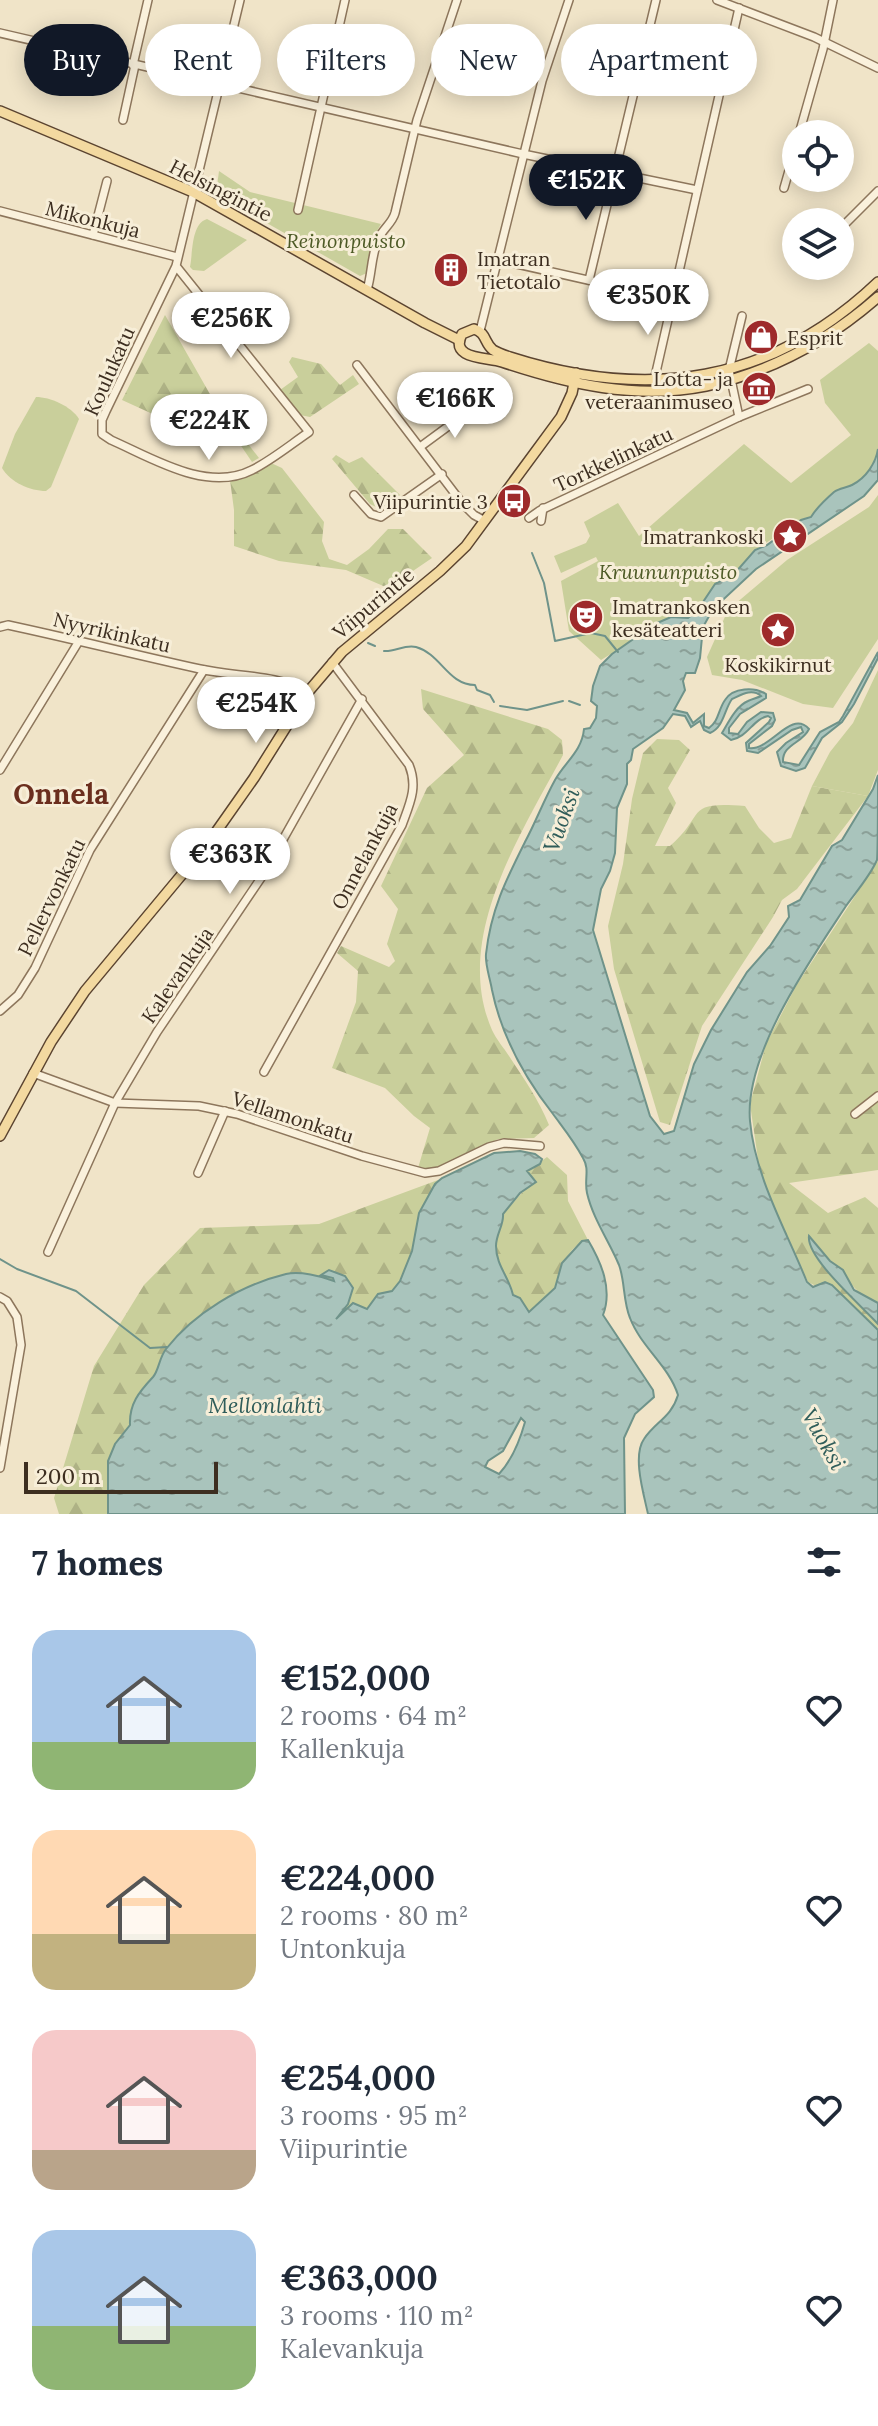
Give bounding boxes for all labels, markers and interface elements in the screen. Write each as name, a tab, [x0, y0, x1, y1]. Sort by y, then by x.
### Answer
chip: Buy	[24, 24, 129, 96]
chip: Rent	[145, 24, 261, 96]
chip: Filters	[277, 24, 415, 96]
chip: New	[431, 24, 545, 96]
chip: Apartment	[561, 24, 757, 96]
map controls	[782, 120, 854, 280]
button: locate	[782, 120, 854, 192]
street label: Helsingintie	[166, 153, 277, 227]
pin: €152K	[530, 154, 642, 222]
text: €152K	[547, 163, 625, 196]
street label: Mikonkuja	[43, 195, 143, 243]
button: layers	[782, 208, 854, 280]
park label: Reinonpuisto	[286, 228, 406, 253]
place label: Imatran Tietotalo	[477, 246, 561, 294]
building icon: Imatran Tietotalo	[432, 251, 470, 289]
pin: €350K	[592, 269, 704, 337]
text: €350K	[606, 278, 690, 311]
pin: €256K	[175, 292, 287, 360]
text: €256K	[190, 301, 272, 334]
shop icon: Esprit	[742, 318, 780, 356]
street label: Koulukatu	[78, 322, 140, 419]
place label: Esprit	[787, 325, 843, 350]
place label: Lotta- ja veteraanimuseo	[585, 366, 733, 414]
museum icon: Lotta- ja veteraanimuseo	[740, 370, 778, 408]
pin: €166K	[399, 372, 511, 440]
text: €166K	[415, 381, 495, 414]
pin: €224K	[153, 394, 265, 462]
text: €224K	[168, 403, 250, 436]
street label: Torkkelinkatu	[550, 421, 676, 497]
bus stop icon: Viipurintie 3	[495, 482, 533, 520]
place label: Viipurintie 3	[372, 489, 488, 514]
place icon: Imatrankoski	[771, 517, 809, 555]
place label: Imatrankoski	[643, 524, 764, 549]
park label: Kruununpuisto	[599, 559, 737, 584]
street label: Viipurintie	[327, 562, 419, 645]
place label: Imatrankosken kesäteatteri	[612, 594, 750, 642]
theatre icon: Imatrankosken kesäteatteri	[567, 598, 605, 636]
street label: Nyyrikinkatu	[51, 606, 173, 658]
place icon: Koskikirnut	[759, 611, 797, 649]
place label: Koskikirnut	[724, 652, 832, 677]
pin: €254K	[200, 677, 312, 745]
text: €254K	[215, 686, 297, 719]
district label: Onnela	[13, 776, 109, 812]
water label: Vuoksi	[537, 784, 585, 856]
street label: Onnelankuja	[325, 798, 403, 914]
pin: €363K	[174, 828, 286, 896]
street label: Pellervonkatu	[12, 834, 90, 960]
text: €363K	[188, 837, 272, 870]
street label: Kalevankuja	[136, 922, 218, 1028]
street label: Vellamonkatu	[228, 1085, 357, 1148]
water label: Mellonlahti	[208, 1391, 322, 1419]
water label: Vuoksi	[796, 1403, 852, 1475]
scale bar	[24, 1458, 218, 1494]
text: 200 m	[36, 1462, 101, 1490]
icon: filters	[802, 1540, 846, 1584]
text: 7 homes	[32, 1541, 163, 1584]
text: €152,000	[280, 1656, 431, 1699]
icon: home	[96, 1662, 192, 1758]
icon: heart	[802, 1688, 846, 1732]
text: 2 rooms · 64 m²	[280, 1699, 467, 1732]
text: Kallenkuja	[280, 1732, 405, 1765]
text: €224,000	[280, 1856, 435, 1899]
icon: home	[96, 1862, 192, 1958]
icon: heart	[802, 1888, 846, 1932]
text: 2 rooms · 80 m²	[280, 1899, 469, 1932]
text: Untonkuja	[280, 1932, 406, 1965]
text: €254,000	[280, 2056, 436, 2099]
icon: home	[96, 2062, 192, 2158]
icon: heart	[802, 2088, 846, 2132]
text: 3 rooms · 95 m²	[280, 2099, 468, 2132]
text: Viipurintie	[280, 2132, 408, 2165]
text: €363,000	[280, 2256, 438, 2299]
icon: home	[96, 2262, 192, 2358]
icon: heart	[802, 2288, 846, 2332]
text: 3 rooms · 110 m²	[280, 2299, 473, 2332]
text: Kalevankuja	[280, 2332, 424, 2365]

